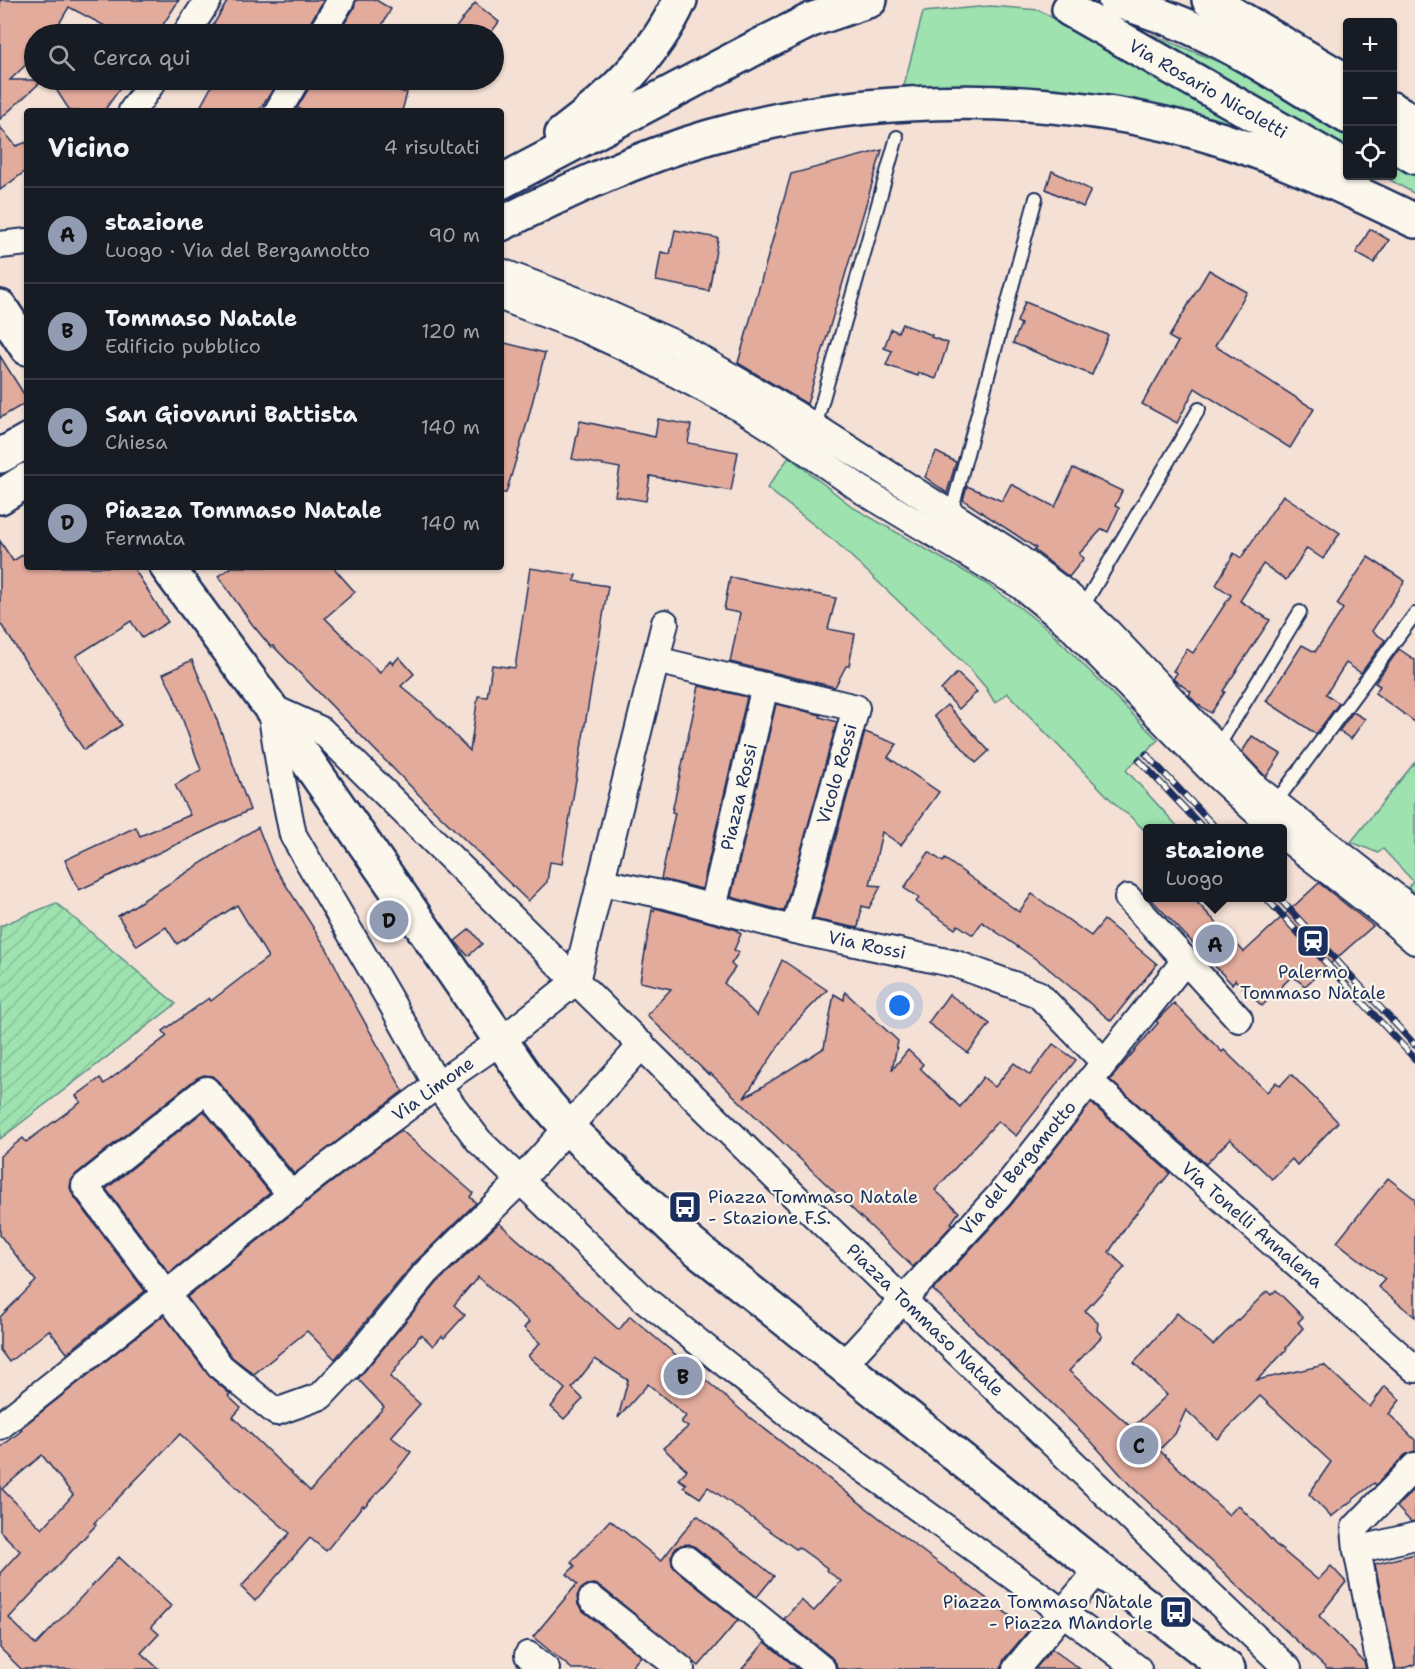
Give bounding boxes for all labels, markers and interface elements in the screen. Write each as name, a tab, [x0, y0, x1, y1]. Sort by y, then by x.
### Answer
map controls	[1343, 18, 1397, 180]
button: +	[1343, 18, 1397, 72]
search box	[24, 24, 504, 90]
street label: Via Rosario Nicoletti	[1124, 34, 1292, 144]
icon: search	[45, 41, 78, 74]
text: Cerca qui	[93, 43, 191, 72]
button: −	[1343, 72, 1397, 126]
button: locate	[1343, 126, 1397, 180]
text: Vicino	[48, 130, 130, 165]
text: 4 risultati	[384, 134, 480, 160]
text: stazione	[105, 208, 204, 237]
text: A	[60, 222, 75, 248]
text: 90 m	[428, 222, 480, 248]
text: Luogo · Via del Bergamotto	[105, 237, 370, 263]
text: Tommaso Natale	[105, 304, 297, 333]
text: B	[61, 318, 74, 344]
text: 120 m	[421, 318, 480, 344]
text: Edificio pubblico	[105, 333, 261, 359]
text: San Giovanni Battista	[105, 400, 358, 429]
text: C	[61, 414, 74, 440]
text: 140 m	[421, 414, 480, 440]
text: Chiesa	[105, 429, 168, 455]
text: Piazza Tommaso Natale	[105, 496, 382, 525]
text: D	[60, 510, 75, 536]
text: 140 m	[421, 510, 480, 536]
text: Fermata	[105, 525, 185, 551]
street label: Vicolo Rossi	[811, 721, 863, 827]
street label: Piazza Rossi	[715, 741, 763, 853]
popup	[1143, 824, 1287, 902]
text: stazione	[1166, 836, 1264, 865]
text: Luogo	[1166, 865, 1223, 891]
pin: D	[370, 898, 408, 942]
pin: A	[1196, 922, 1234, 966]
station icon: Palermo Tommaso Natale	[1295, 923, 1331, 959]
street label: Via Rossi	[826, 925, 908, 965]
place label: Palermo Tommaso Natale	[1240, 960, 1386, 1005]
your location	[885, 991, 914, 1020]
street label: Via Limone	[387, 1051, 479, 1127]
street label: Via del Bergamotto	[954, 1095, 1082, 1241]
street label: Via Tonelli Annalena	[1176, 1157, 1328, 1293]
place label: Piazza Tommaso Natale - Stazione F.S.	[708, 1185, 918, 1230]
bus stop icon: Piazza Tommaso Natale - Stazione F.S.	[667, 1189, 703, 1225]
street label: Piazza Tommaso Natale	[841, 1238, 1009, 1402]
pin: B	[664, 1354, 702, 1398]
pin: C	[1120, 1422, 1158, 1468]
place label: Piazza Tommaso Natale - Piazza Mandorle	[943, 1590, 1153, 1635]
bus stop icon: Piazza Tommaso Natale - Piazza Mandorle	[1158, 1594, 1194, 1630]

